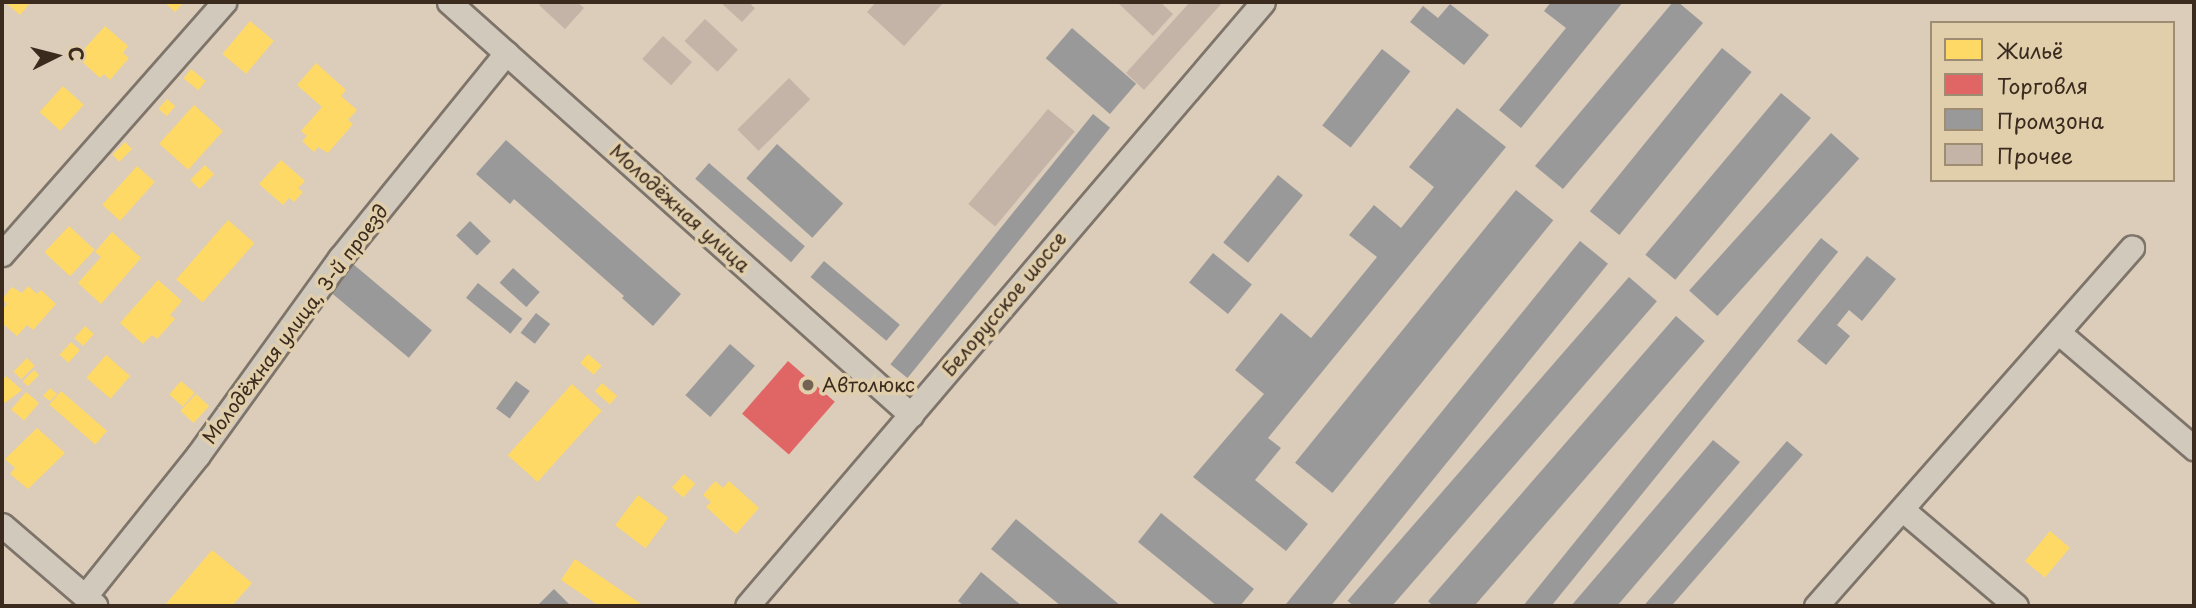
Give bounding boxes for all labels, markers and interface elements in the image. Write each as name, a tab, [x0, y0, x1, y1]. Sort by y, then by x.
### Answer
north arrow	[21, 21, 91, 91]
legend	[1930, 21, 2175, 182]
text: Жильё	[1997, 34, 2063, 66]
text: С	[62, 45, 92, 62]
text: Торговля	[1997, 69, 2088, 101]
text: Промзона	[1997, 104, 2104, 136]
street label: Молодёжная улица	[605, 139, 755, 277]
text: Прочее	[1997, 139, 2073, 171]
street label: Молодёжная улица, 3-й проезд	[197, 199, 393, 449]
street label: Белорусское шоссе	[937, 227, 1071, 381]
place label: Автолюкс	[822, 374, 915, 396]
marker: Автолюкс	[800, 377, 816, 393]

